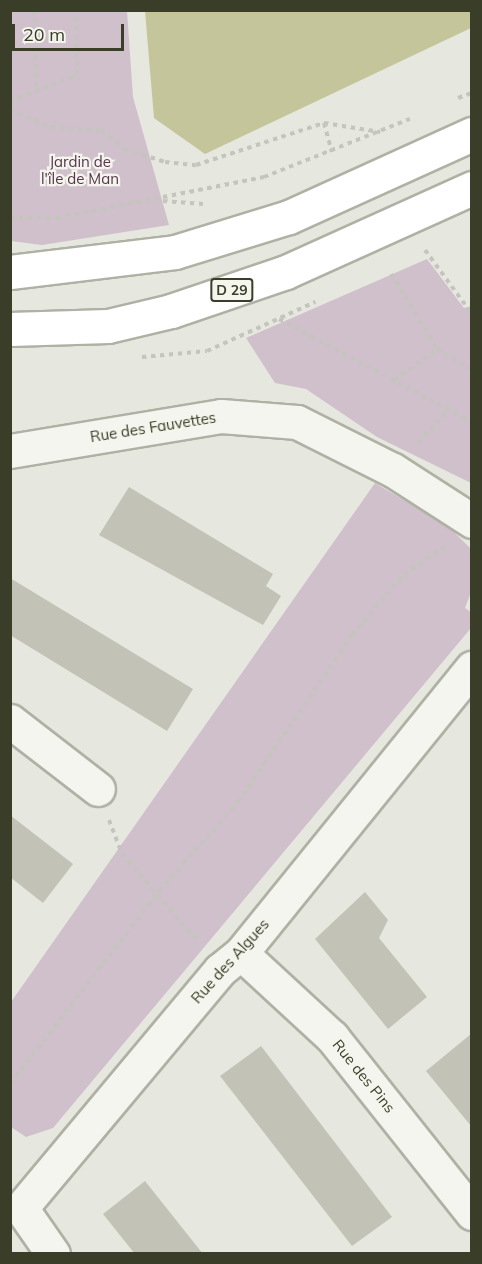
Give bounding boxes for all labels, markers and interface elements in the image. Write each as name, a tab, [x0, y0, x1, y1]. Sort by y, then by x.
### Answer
scale bar	[15, 12, 128, 50]
text: 20 m	[23, 23, 65, 46]
park label: Jardin de l'île de Man	[41, 152, 119, 187]
road number: D 29	[210, 279, 254, 301]
street label: Rue des Fauvettes	[89, 408, 217, 446]
street label: Rue des Algues	[187, 915, 273, 1007]
street label: Rue des Pins	[329, 1036, 399, 1116]

